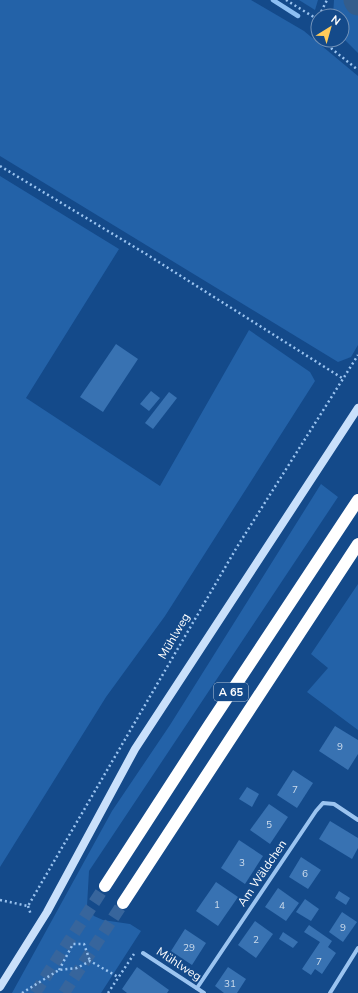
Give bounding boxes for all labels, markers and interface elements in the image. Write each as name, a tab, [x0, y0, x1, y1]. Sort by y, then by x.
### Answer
north arrow	[310, 8, 350, 48]
text: N	[328, 12, 344, 29]
street label: Mühlweg	[154, 610, 194, 662]
road number: A 65	[214, 683, 248, 701]
house number: 9	[337, 740, 343, 754]
house number: 7	[292, 783, 298, 797]
house number: 5	[266, 818, 272, 832]
street label: Am Wäldchen	[234, 837, 290, 909]
house number: 3	[239, 856, 245, 870]
house number: 6	[302, 867, 308, 881]
house number: 1	[214, 898, 220, 912]
house number: 4	[279, 899, 285, 913]
house number: 9	[340, 921, 346, 935]
house number: 2	[253, 933, 259, 947]
house number: 29	[183, 941, 195, 955]
street label: Mühlweg	[153, 943, 205, 985]
house number: 7	[316, 955, 322, 969]
house number: 31	[224, 977, 236, 991]

